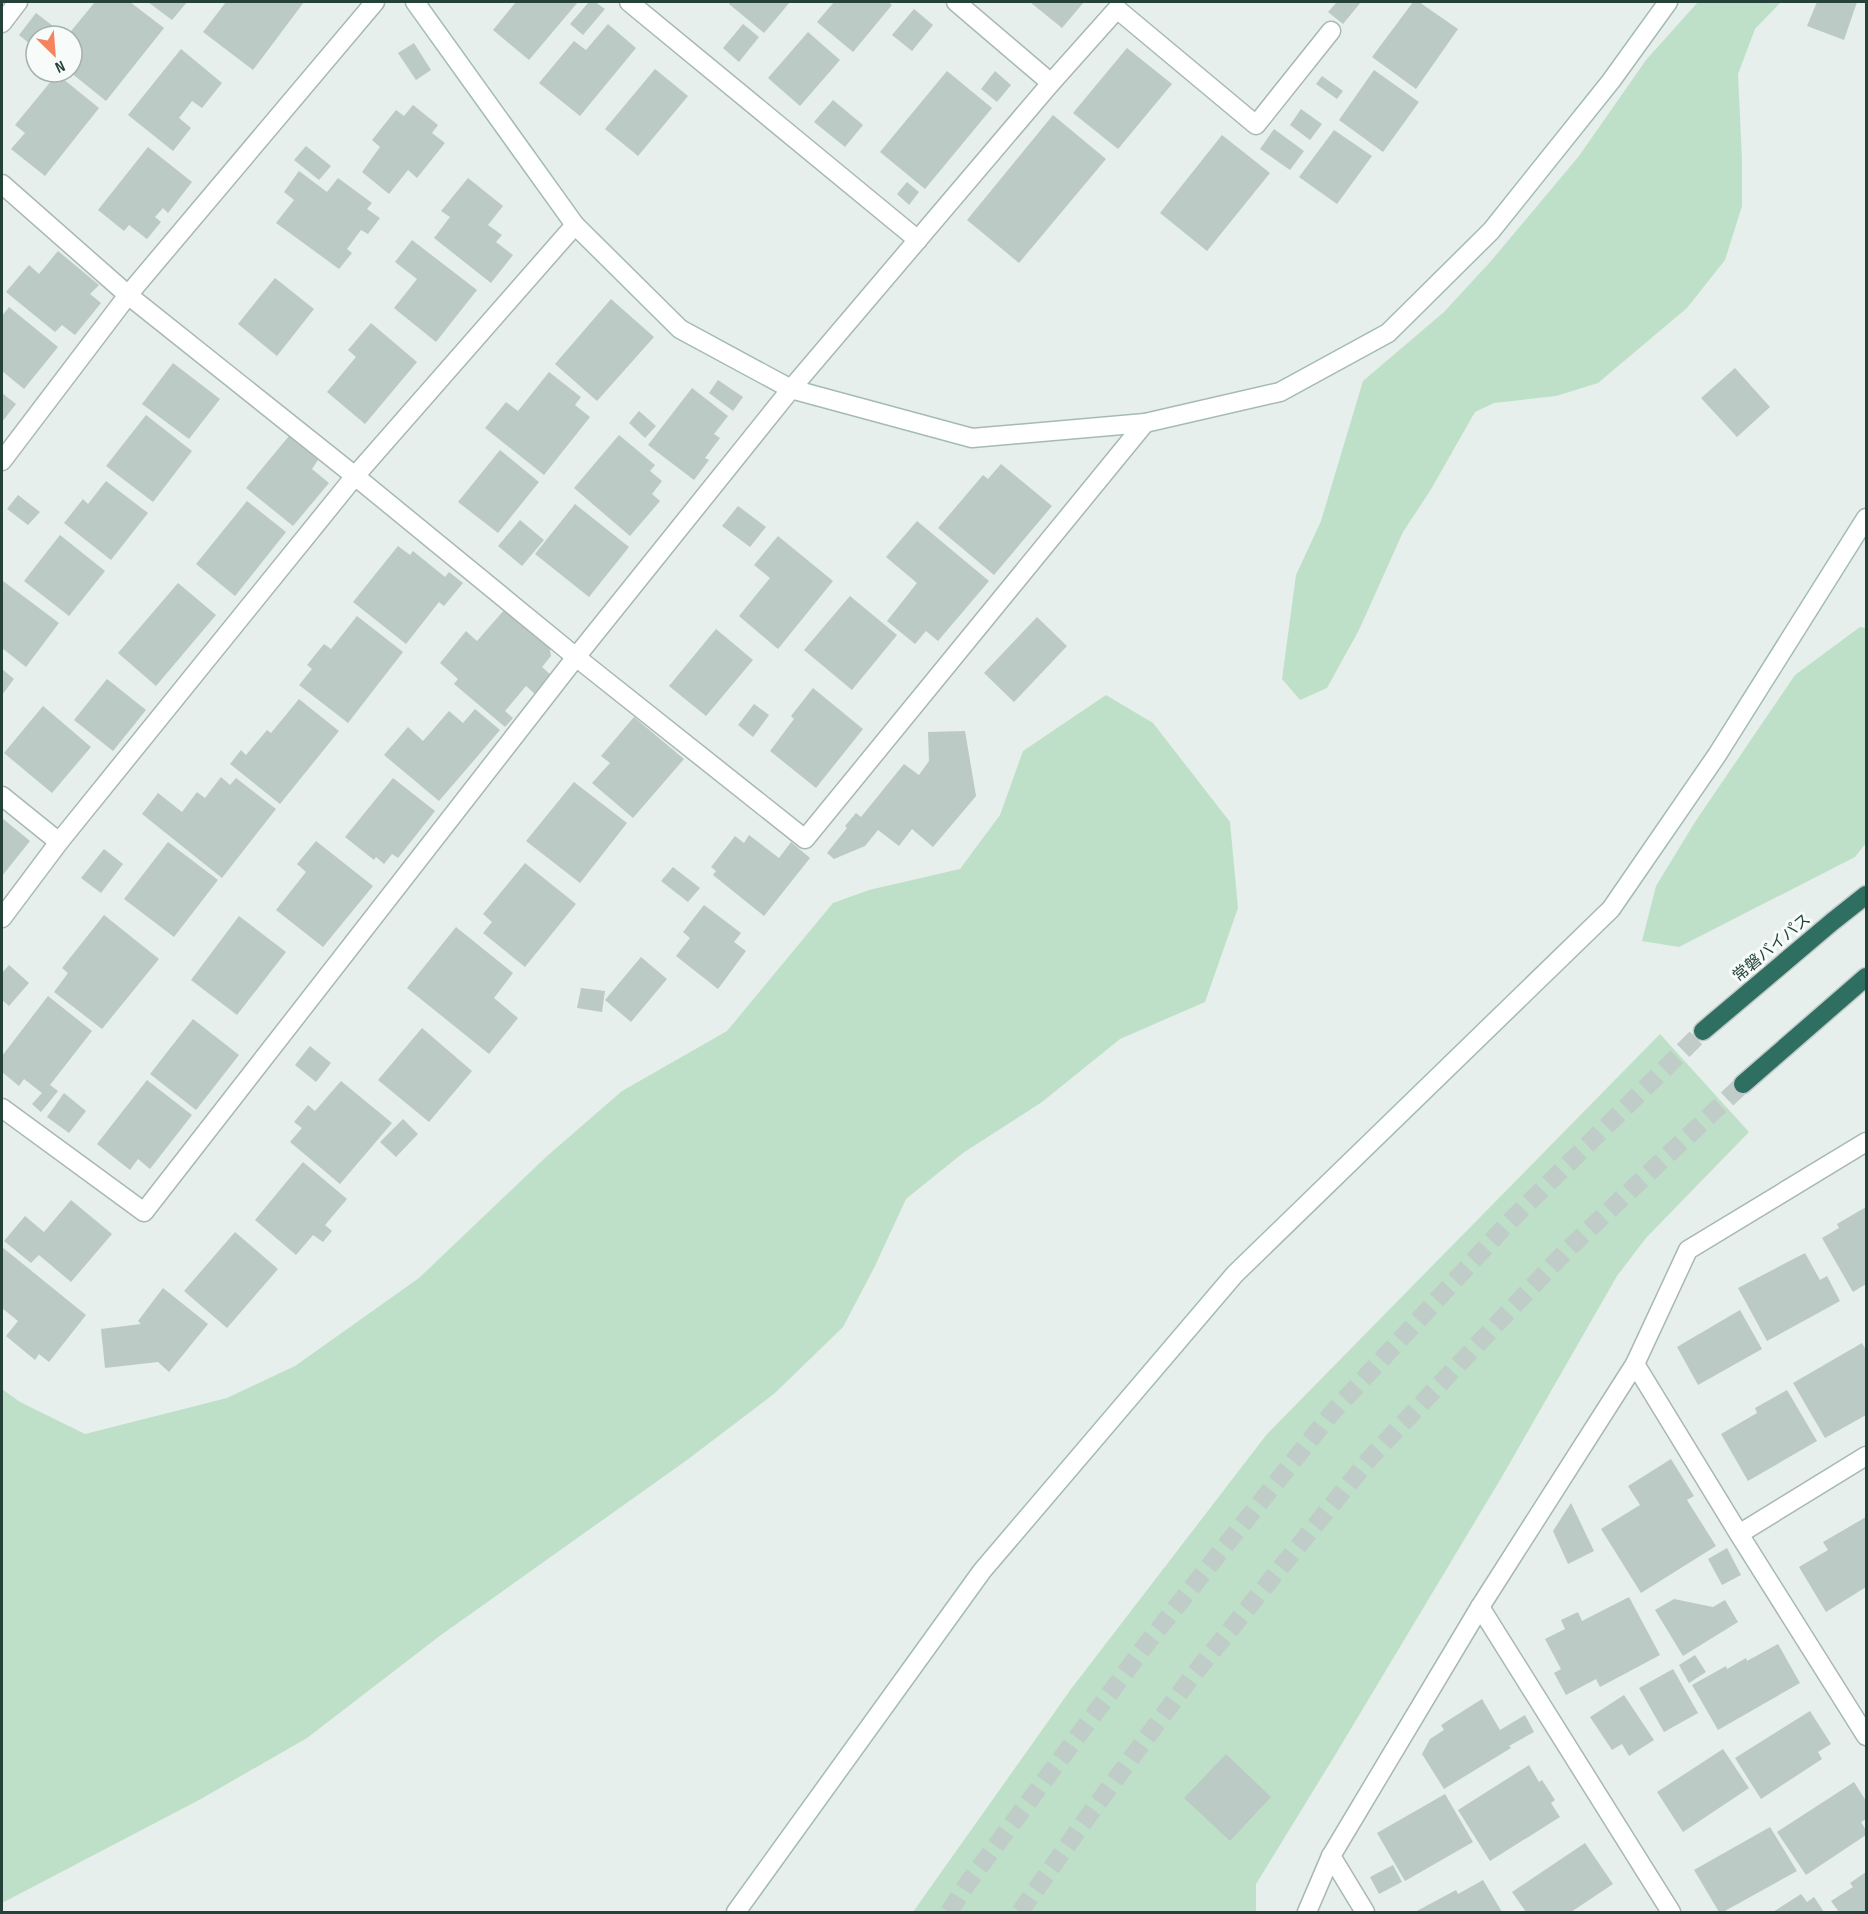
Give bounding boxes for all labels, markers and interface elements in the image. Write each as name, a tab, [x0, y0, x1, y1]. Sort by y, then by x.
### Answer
north arrow	[24, 24, 84, 84]
text: N	[52, 56, 68, 77]
street label: 常磐バイパス	[1729, 910, 1815, 986]

